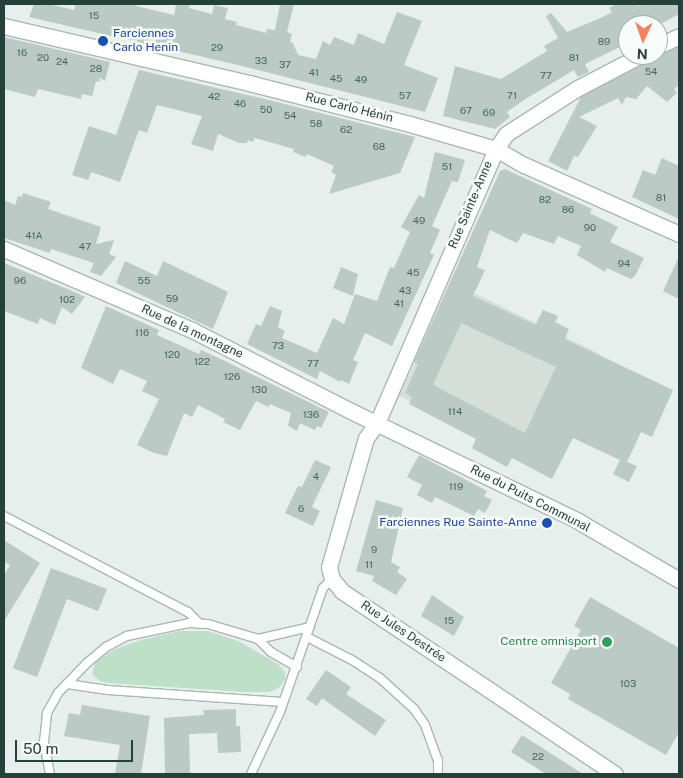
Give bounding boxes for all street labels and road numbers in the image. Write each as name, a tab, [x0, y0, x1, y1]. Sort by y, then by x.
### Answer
street label: Rue Carlo Hénin	[304, 90, 394, 126]
street label: Rue Sainte-Anne	[446, 159, 496, 251]
street label: Rue de la montagne	[139, 302, 245, 362]
street label: Rue du Puits Communal	[467, 462, 593, 536]
street label: Rue Jules Destrée	[358, 598, 448, 666]

